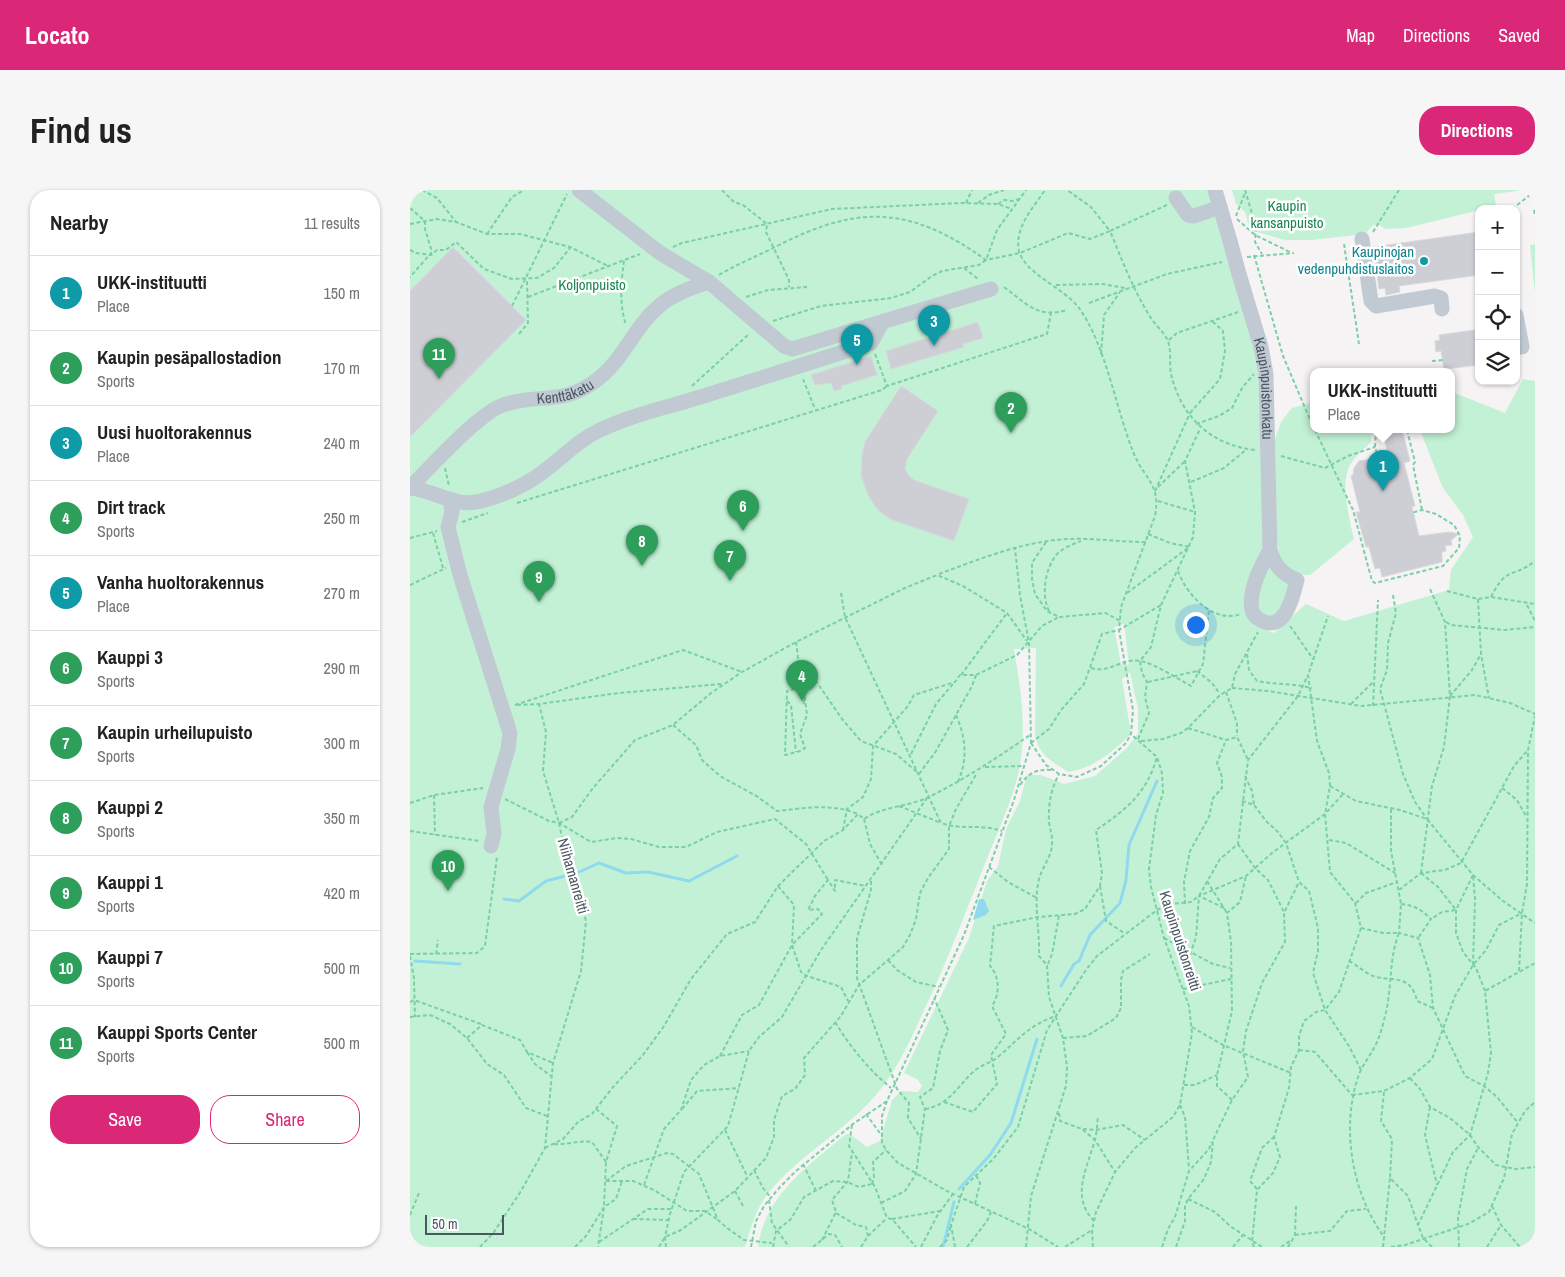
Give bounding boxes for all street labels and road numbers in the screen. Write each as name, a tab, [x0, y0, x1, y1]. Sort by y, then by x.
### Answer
street label: Kaupinpuistonkatu	[1249, 335, 1278, 440]
street label: Kenttäkatu	[536, 374, 598, 409]
street label: Niihamanreitti	[553, 836, 594, 916]
street label: Kaupinpuistonreitti	[1154, 888, 1207, 994]

